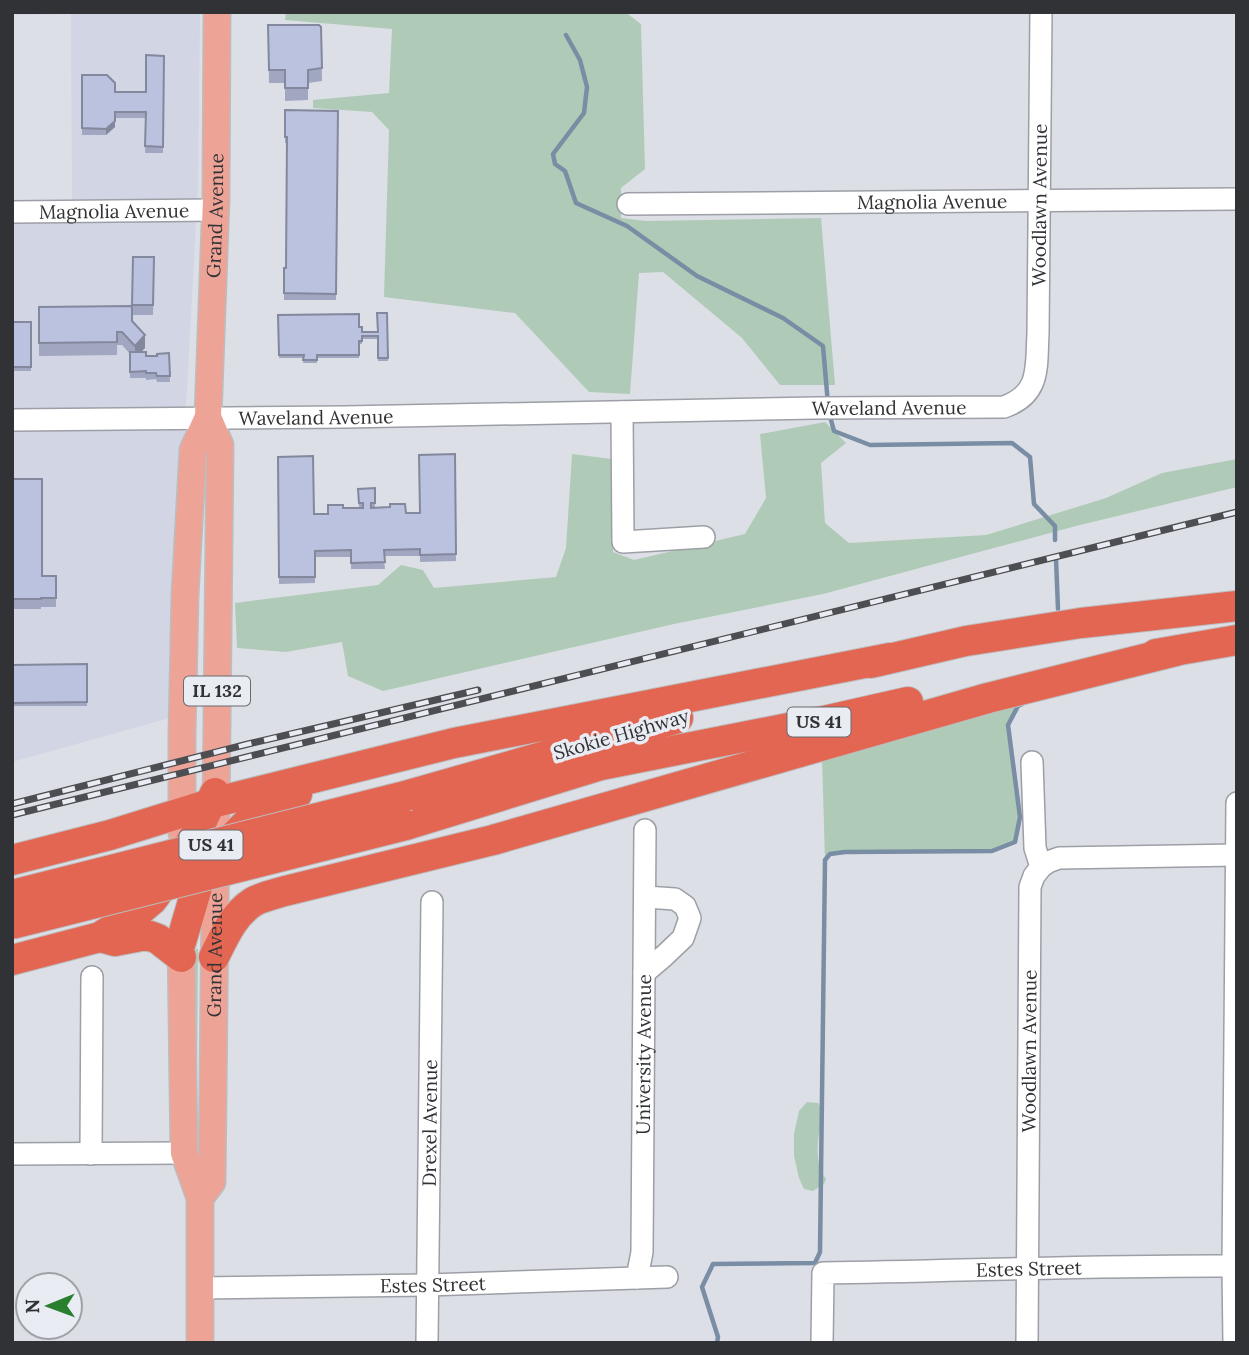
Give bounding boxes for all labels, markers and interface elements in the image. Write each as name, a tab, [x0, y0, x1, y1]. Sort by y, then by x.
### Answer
street label: Woodlawn Avenue	[1026, 123, 1052, 286]
street label: Grand Avenue	[201, 153, 228, 278]
street label: Magnolia Avenue	[857, 189, 1007, 214]
street label: Magnolia Avenue	[39, 198, 189, 224]
street label: Waveland Avenue	[811, 395, 966, 420]
street label: Waveland Avenue	[238, 404, 394, 430]
road number: IL 132	[184, 676, 250, 706]
street label: Skokie Highway	[551, 703, 691, 765]
road number: US 41	[788, 708, 850, 736]
road number: US 41	[180, 830, 242, 860]
street label: Grand Avenue	[202, 892, 227, 1018]
street label: Woodlawn Avenue	[1016, 970, 1041, 1132]
street label: University Avenue	[631, 974, 656, 1135]
street label: Drexel Avenue	[417, 1059, 442, 1187]
street label: Estes Street	[976, 1255, 1083, 1282]
north arrow	[14, 1271, 84, 1341]
street label: Estes Street	[380, 1271, 487, 1298]
text: N	[20, 1298, 44, 1314]

